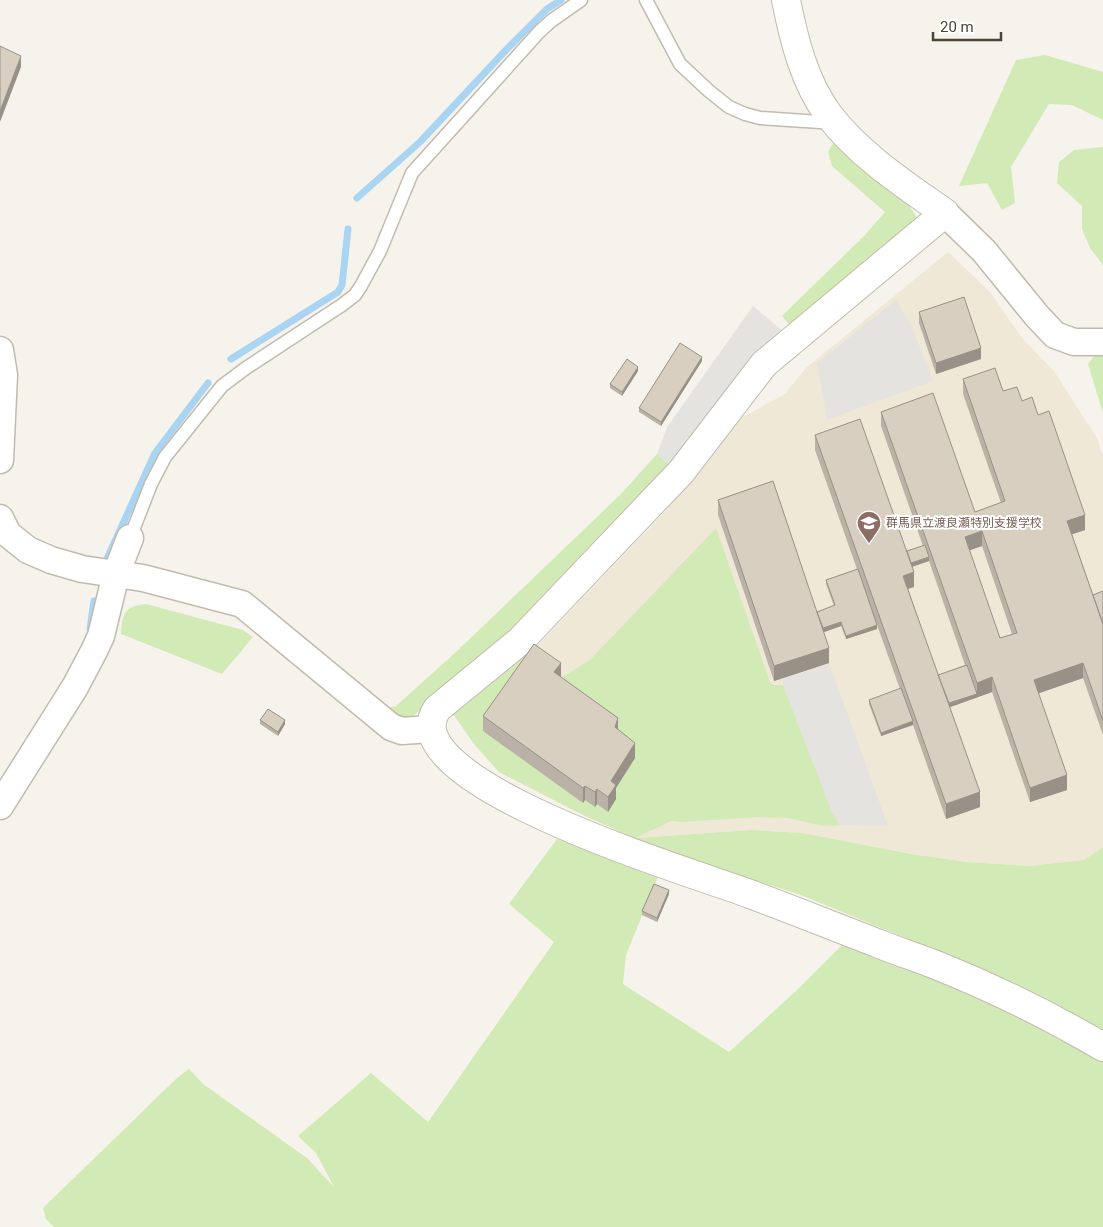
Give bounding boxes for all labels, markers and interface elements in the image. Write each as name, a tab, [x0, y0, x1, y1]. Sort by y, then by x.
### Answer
scale bar	[933, 10, 1000, 42]
text: 20 m	[940, 18, 974, 36]
school or university icon: 群馬県立渡良瀬特別支援学校	[856, 510, 882, 544]
place label: 群馬県立渡良瀬特別支援学校	[886, 516, 1042, 530]

